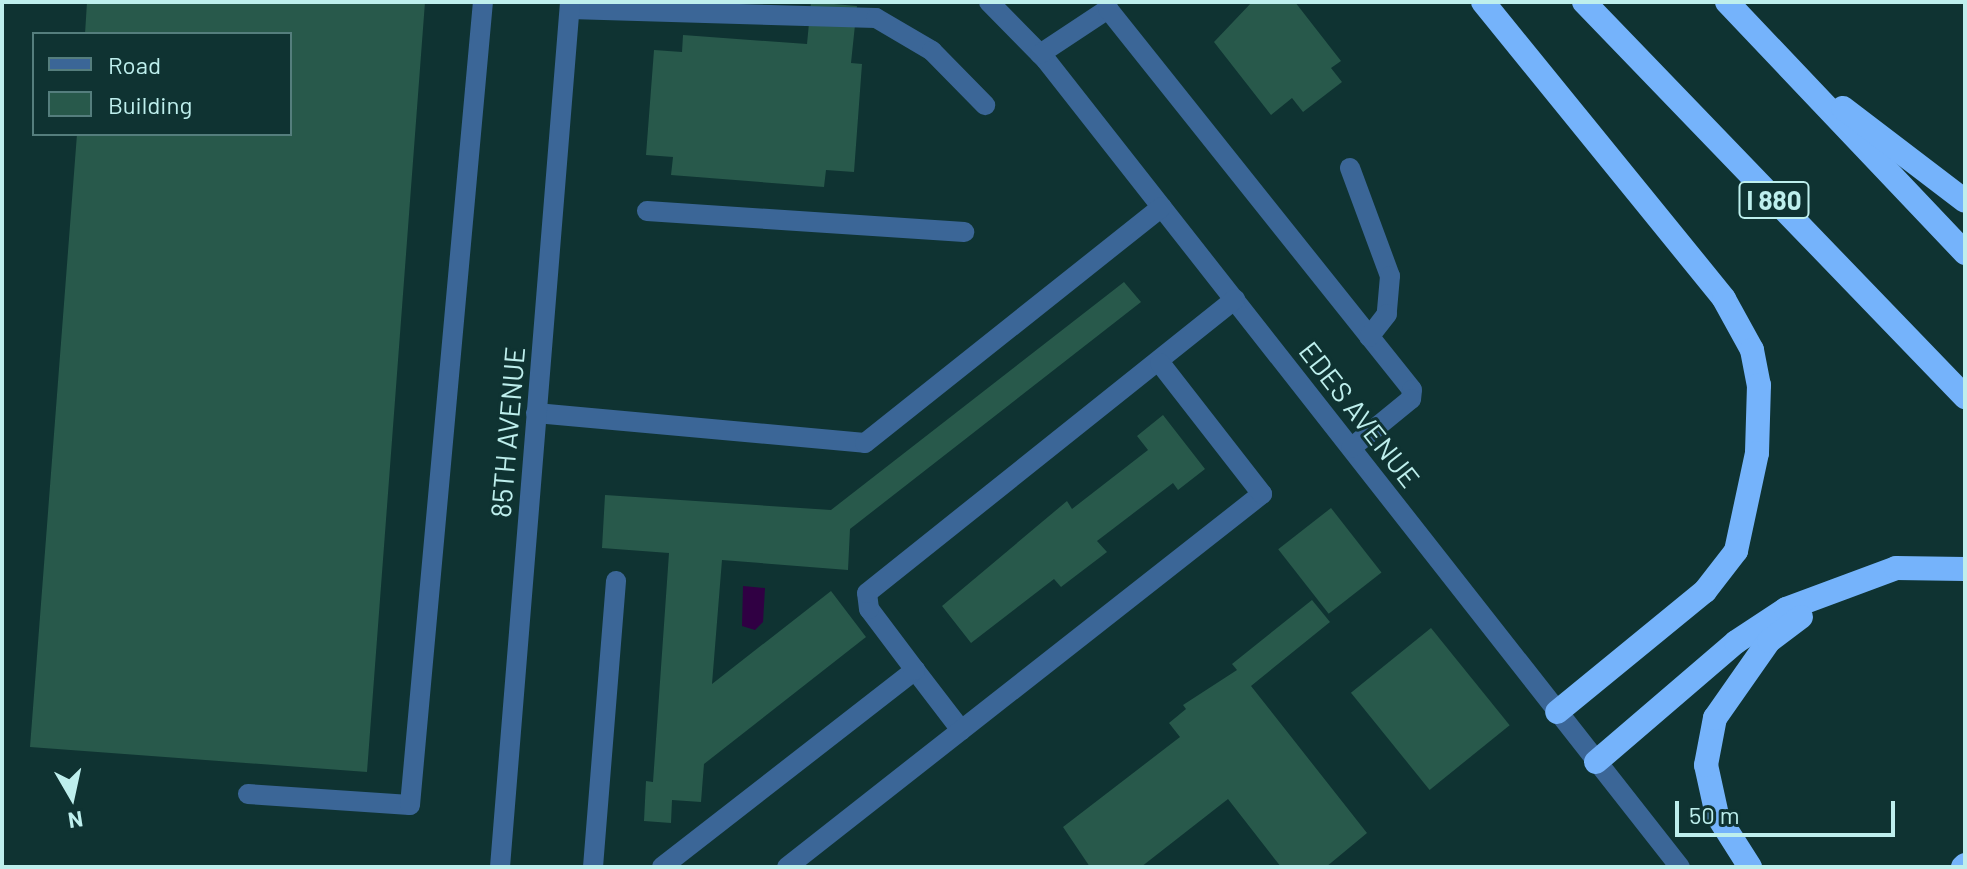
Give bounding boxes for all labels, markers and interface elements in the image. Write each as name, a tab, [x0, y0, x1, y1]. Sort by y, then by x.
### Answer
legend	[32, 32, 292, 136]
text: Road	[108, 50, 161, 79]
text: Building	[108, 90, 192, 119]
road number: I 880	[1738, 178, 1810, 222]
street label: EDES AVENUE	[1293, 334, 1427, 494]
street label: 85TH AVENUE	[483, 345, 531, 519]
north arrow	[32, 757, 112, 837]
scale bar	[1679, 785, 1899, 835]
text: 50 m	[1689, 800, 1740, 829]
text: N	[66, 807, 85, 835]

